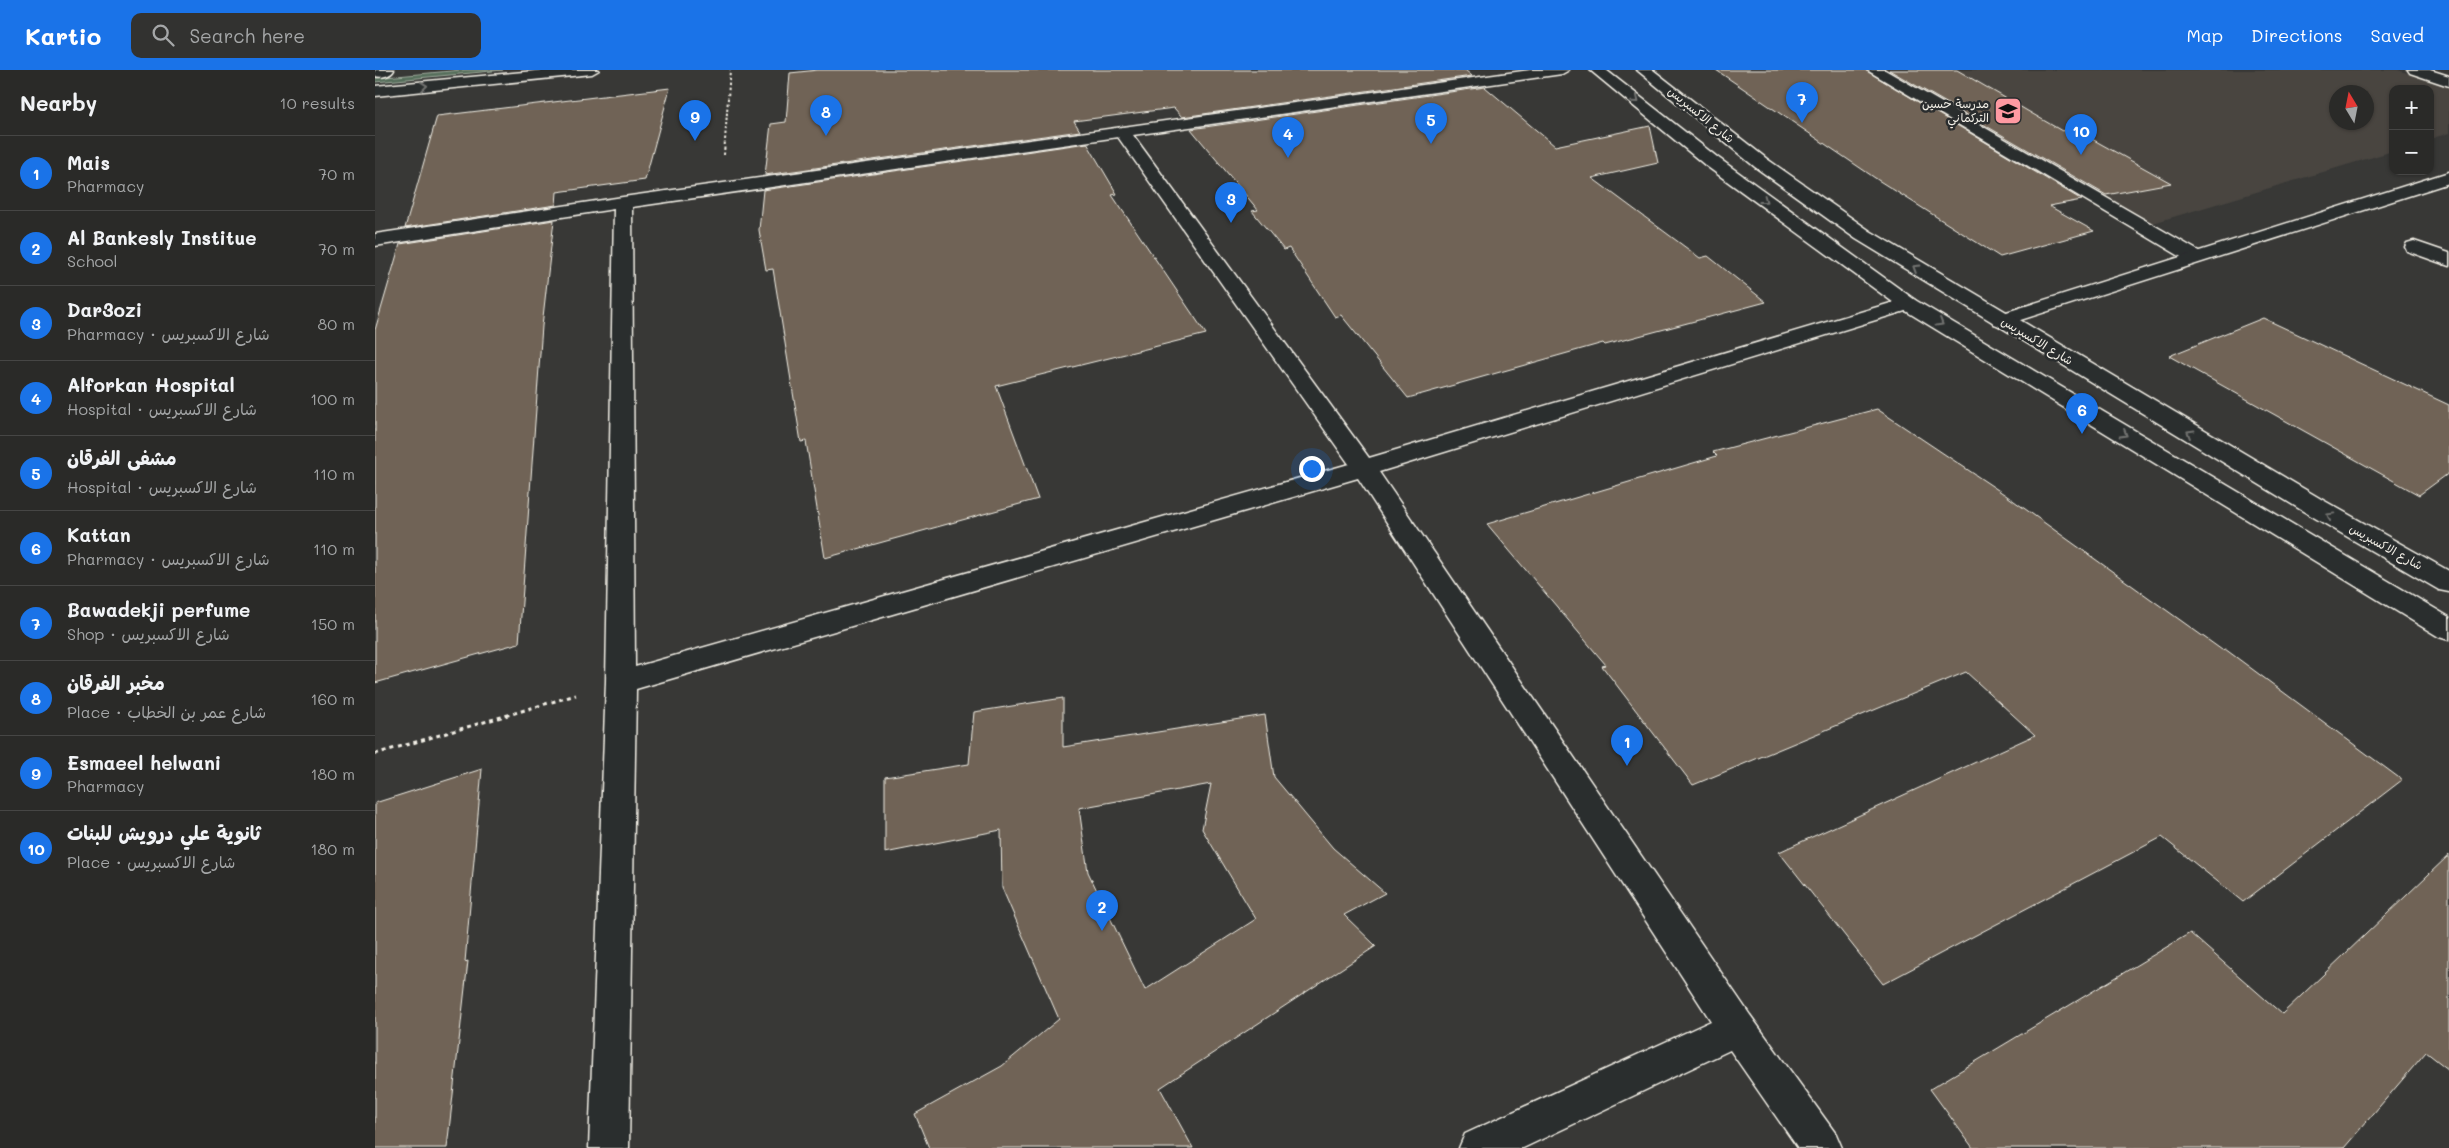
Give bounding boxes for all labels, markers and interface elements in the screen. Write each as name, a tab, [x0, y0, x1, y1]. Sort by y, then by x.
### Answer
search box	[131, 13, 481, 58]
text: Kartio	[25, 20, 101, 51]
icon: search	[149, 21, 177, 49]
text: Search here	[189, 23, 305, 48]
text: Map	[2186, 23, 2223, 47]
text: Directions	[2251, 23, 2343, 47]
text: Saved	[2371, 23, 2424, 47]
one-way arrow	[420, 81, 428, 92]
street label: شارع الاكسبريس	[1664, 82, 1738, 148]
pin: 7	[1786, 82, 1818, 123]
north arrow	[2329, 85, 2374, 130]
map controls	[2389, 85, 2434, 175]
button: +	[2389, 85, 2434, 130]
text: Nearby	[20, 89, 97, 116]
text: 10 results	[280, 92, 355, 113]
pin: 8	[810, 95, 842, 136]
one-way arrow	[1630, 95, 1639, 104]
place label: مدرسة حسين التركماني	[1922, 95, 1989, 129]
school or university icon: مدرسة حسين التركماني	[1993, 96, 2023, 126]
pin: 9	[679, 100, 711, 141]
pin: 5	[1415, 103, 1447, 144]
pin: 10	[2065, 114, 2097, 155]
pin: 4	[1272, 117, 1304, 158]
button: −	[2389, 130, 2434, 175]
text: Mais	[67, 150, 110, 175]
text: 1	[32, 163, 40, 184]
text: 70 m	[318, 163, 355, 184]
text: Pharmacy	[67, 175, 144, 196]
pin: 3	[1215, 182, 1247, 223]
one-way arrow	[1758, 194, 1767, 202]
text: Al Bankesly Institue	[67, 225, 257, 250]
text: 2	[32, 238, 40, 259]
text: 70 m	[318, 238, 355, 259]
text: School	[67, 250, 117, 271]
one-way arrow	[1913, 265, 1922, 274]
text: Dar3ozi	[67, 297, 142, 322]
street label: شارع الاكسبريس	[1998, 312, 2076, 370]
text: 3	[31, 313, 41, 334]
text: 80 m	[318, 313, 355, 334]
one-way arrow	[1935, 317, 1944, 327]
text: Pharmacy · شارع الاكسبريس	[67, 323, 270, 344]
text: Alforkan Hospital	[67, 372, 235, 397]
text: 4	[31, 388, 41, 409]
text: 100 m	[310, 388, 355, 409]
pin: 6	[2066, 393, 2098, 434]
text: Hospital · شارع الاكسبريس	[67, 398, 257, 419]
one-way arrow	[2119, 428, 2128, 438]
one-way arrow	[2187, 430, 2196, 440]
text: مشفى الفرقان	[67, 445, 176, 470]
your location	[1299, 456, 1325, 482]
text: 5	[31, 463, 41, 484]
text: 110 m	[313, 463, 355, 484]
text: Hospital · شارع الاكسبريس	[67, 476, 257, 497]
one-way arrow	[2327, 512, 2336, 522]
street label: شارع الاكسبريس	[2346, 519, 2426, 575]
text: Kattan	[67, 522, 131, 547]
text: 6	[31, 538, 41, 559]
text: 110 m	[313, 538, 355, 559]
text: Pharmacy · شارع الاكسبريس	[67, 548, 270, 569]
text: Bawadekji perfume	[67, 597, 250, 622]
text: 7	[32, 613, 40, 634]
text: 150 m	[311, 613, 355, 634]
text: Shop · شارع الاكسبريس	[67, 623, 230, 644]
text: مخبر الفرقان	[67, 670, 165, 695]
text: 8	[31, 688, 41, 709]
text: 160 m	[310, 688, 355, 709]
text: Place · شارع عمر بن الخطاب	[67, 701, 266, 722]
pin: 1	[1611, 725, 1643, 766]
text: Esmaeel helwani	[67, 750, 221, 775]
text: 9	[31, 763, 41, 784]
text: 180 m	[310, 763, 355, 784]
text: Pharmacy	[67, 775, 144, 796]
text: ثانوية علي درويش للبنات	[67, 820, 261, 845]
text: 10	[27, 838, 45, 859]
text: 180 m	[310, 838, 355, 859]
text: Place · شارع الاكسبريس	[67, 851, 235, 872]
pin: 2	[1086, 890, 1118, 931]

